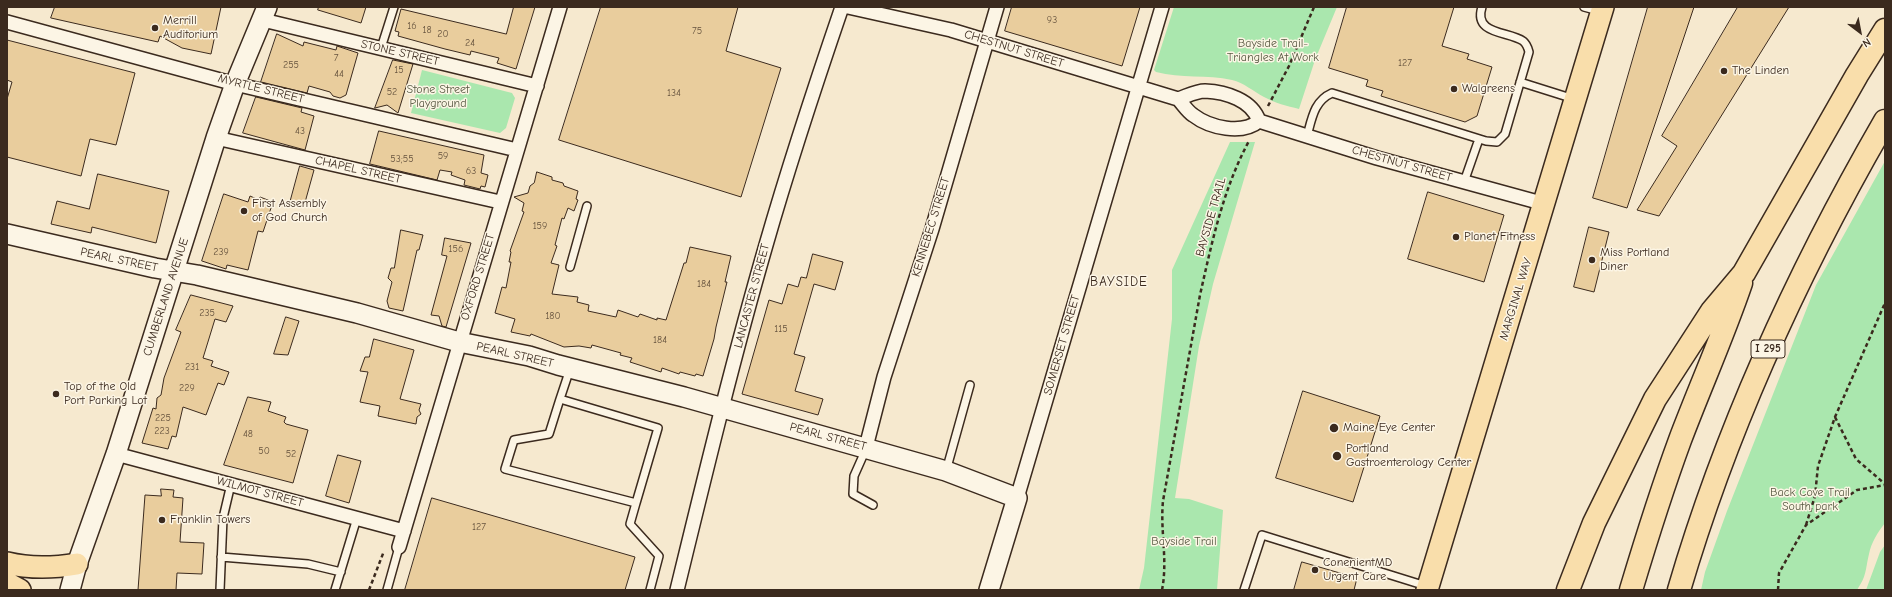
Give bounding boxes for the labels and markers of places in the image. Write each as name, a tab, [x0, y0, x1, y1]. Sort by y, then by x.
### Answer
place label: Merrill Auditorium	[163, 14, 218, 42]
marker: Merrill Auditorium	[150, 23, 160, 33]
place label: The Linden	[1732, 64, 1789, 78]
marker: The Linden	[1719, 66, 1729, 76]
place label: Walgreens	[1462, 82, 1515, 96]
marker: Walgreens	[1449, 84, 1459, 94]
place label: First Assembly of God Church	[252, 197, 328, 225]
marker: First Assembly of God Church	[239, 206, 249, 216]
place label: Planet Fitness	[1464, 230, 1535, 244]
marker: Planet Fitness	[1451, 232, 1461, 242]
place label: Miss Portland Diner	[1600, 246, 1669, 274]
marker: Miss Portland Diner	[1587, 255, 1597, 265]
place label: Top of the Old Port Parking Lot	[64, 380, 147, 408]
marker: Top of the Old Port Parking Lot	[51, 389, 61, 399]
place label: Maine Eye Center	[1343, 421, 1435, 435]
marker: Maine Eye Center	[1328, 422, 1340, 434]
place label: Portland Gastroenterology Center	[1346, 442, 1471, 470]
marker: Portland Gastroenterology Center	[1331, 450, 1343, 462]
place label: Franklin Towers	[170, 513, 250, 527]
marker: Franklin Towers	[157, 515, 167, 525]
place label: ConenientMD Urgent Care	[1323, 556, 1392, 584]
marker: ConenientMD Urgent Care	[1310, 565, 1320, 575]

